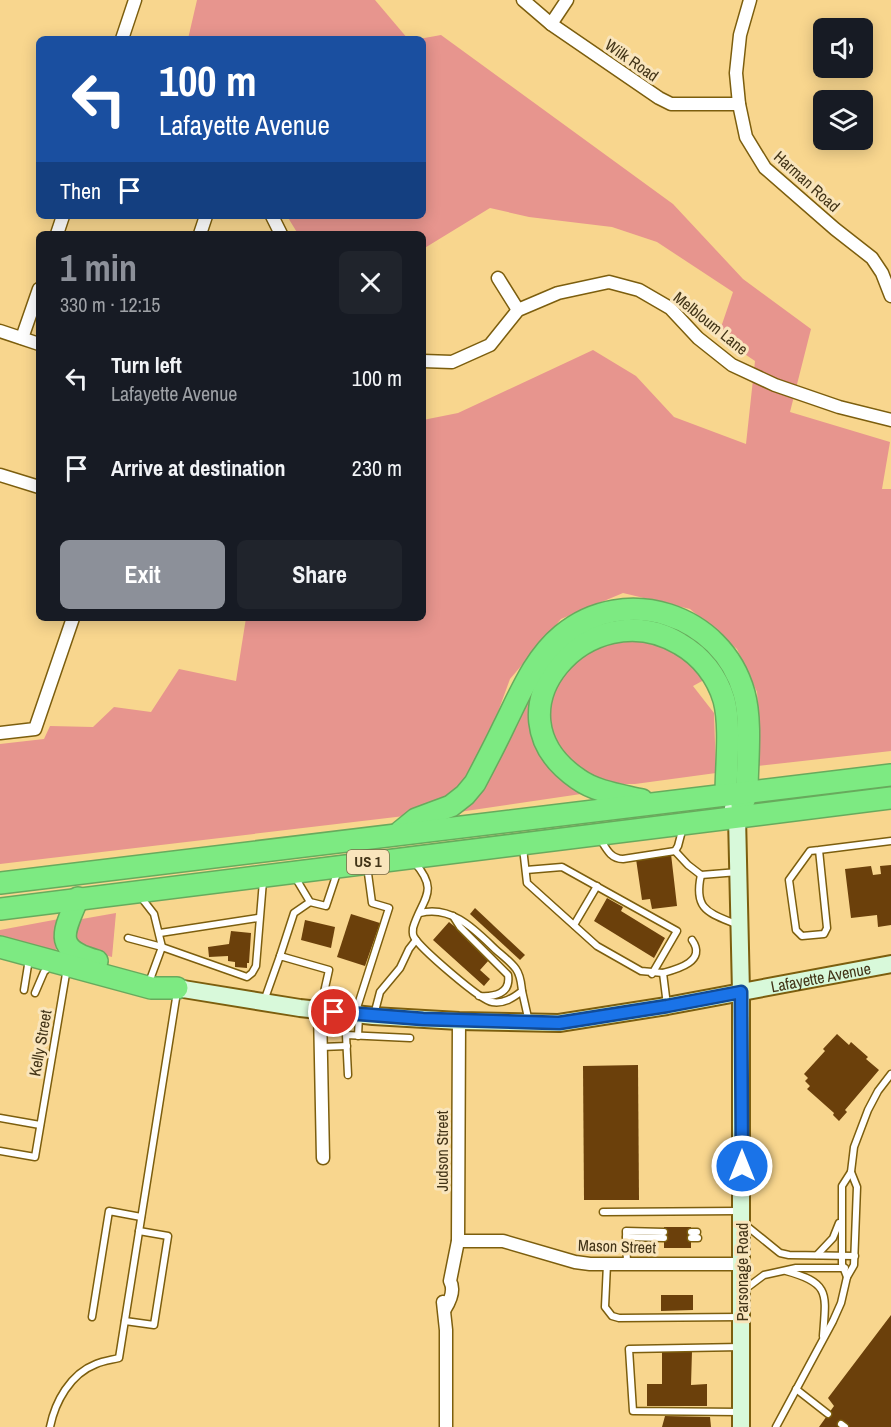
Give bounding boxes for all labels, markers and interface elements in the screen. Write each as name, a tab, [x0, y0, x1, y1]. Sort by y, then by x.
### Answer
map controls	[813, 18, 873, 150]
button: sound	[813, 18, 873, 78]
street label: Wilk Road	[601, 34, 663, 86]
text: 100 m	[159, 53, 257, 109]
icon: left	[60, 60, 138, 138]
button: layers	[813, 90, 873, 150]
text: Lafayette Avenue	[159, 107, 330, 143]
street label: Harman Road	[769, 146, 845, 216]
icon: arrive	[113, 174, 146, 207]
text: Then	[60, 176, 101, 206]
text: 1 min	[60, 244, 137, 292]
button: close	[339, 251, 402, 314]
street label: Melbloum Lane	[669, 286, 753, 360]
text: 330 m · 12:15	[60, 291, 160, 318]
text: Turn left	[111, 350, 182, 380]
icon: left	[60, 362, 93, 395]
text: 100 m	[352, 363, 402, 393]
text: Lafayette Avenue	[111, 380, 237, 407]
icon: arrive	[60, 452, 93, 485]
text: Arrive at destination	[111, 453, 285, 483]
text: 230 m	[352, 453, 402, 483]
button: Exit	[60, 540, 225, 609]
button: Share	[237, 540, 402, 609]
road number: US 1	[347, 850, 389, 874]
street label: Lafayette Avenue	[769, 957, 873, 997]
pin	[308, 986, 359, 1037]
icon: arrive	[317, 995, 350, 1028]
street label: Kelly Street	[23, 1008, 57, 1078]
street label: Judson Street	[431, 1110, 453, 1191]
position arrow	[710, 1134, 774, 1198]
street label: Parsonage Road	[731, 1223, 753, 1321]
street label: Mason Street	[578, 1234, 657, 1258]

